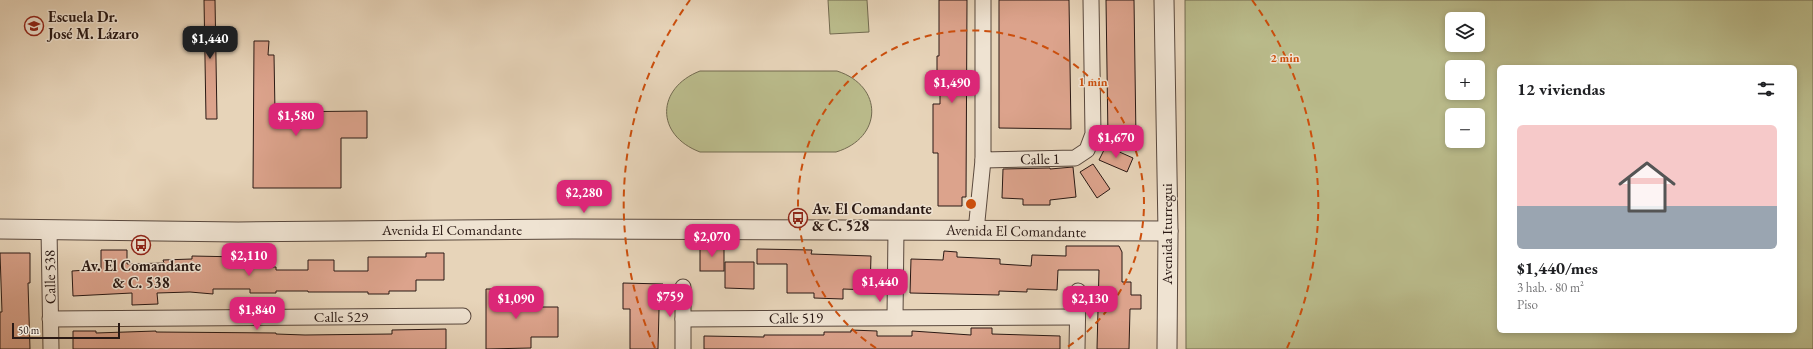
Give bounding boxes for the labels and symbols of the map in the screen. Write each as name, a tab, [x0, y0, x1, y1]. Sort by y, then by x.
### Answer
place label: Escuela Dr. José M. Lázaro	[46, 7, 139, 43]
school or university icon: Escuela Dr. José M. Lázaro	[23, 15, 45, 37]
pin: $1,440	[177, 26, 243, 60]
text: 2 min	[1270, 50, 1300, 66]
pin: $1,490	[919, 70, 985, 104]
text: 1 min	[1078, 74, 1108, 90]
pin: $1,580	[263, 103, 329, 137]
pin: $1,670	[1083, 125, 1149, 159]
street label: Calle 1	[1020, 149, 1060, 168]
pin: $2,280	[551, 180, 617, 214]
street label: Avenida Iturregui	[1157, 183, 1176, 286]
centre of rings	[964, 197, 978, 211]
place label: Av. El Comandante & C. 528	[811, 199, 932, 235]
bus stop icon: Av. El Comandante & C. 528	[787, 207, 809, 229]
street label: Avenida El Comandante	[381, 220, 522, 239]
street label: Avenida El Comandante	[945, 220, 1086, 241]
pin: $2,070	[679, 224, 745, 258]
bus stop icon: Av. El Comandante & C. 538	[130, 234, 152, 256]
pin: $2,110	[216, 243, 282, 277]
street label: Calle 538	[40, 250, 59, 304]
place label: Av. El Comandante & C. 538	[80, 256, 201, 292]
pin: $1,440	[847, 269, 913, 303]
pin: $759	[646, 284, 694, 318]
pin: $1,090	[483, 286, 549, 320]
pin: $2,130	[1057, 286, 1123, 320]
pin: $1,840	[224, 297, 290, 331]
street label: Calle 529	[314, 307, 368, 326]
street label: Calle 519	[769, 308, 823, 327]
scale bar	[12, 321, 120, 340]

